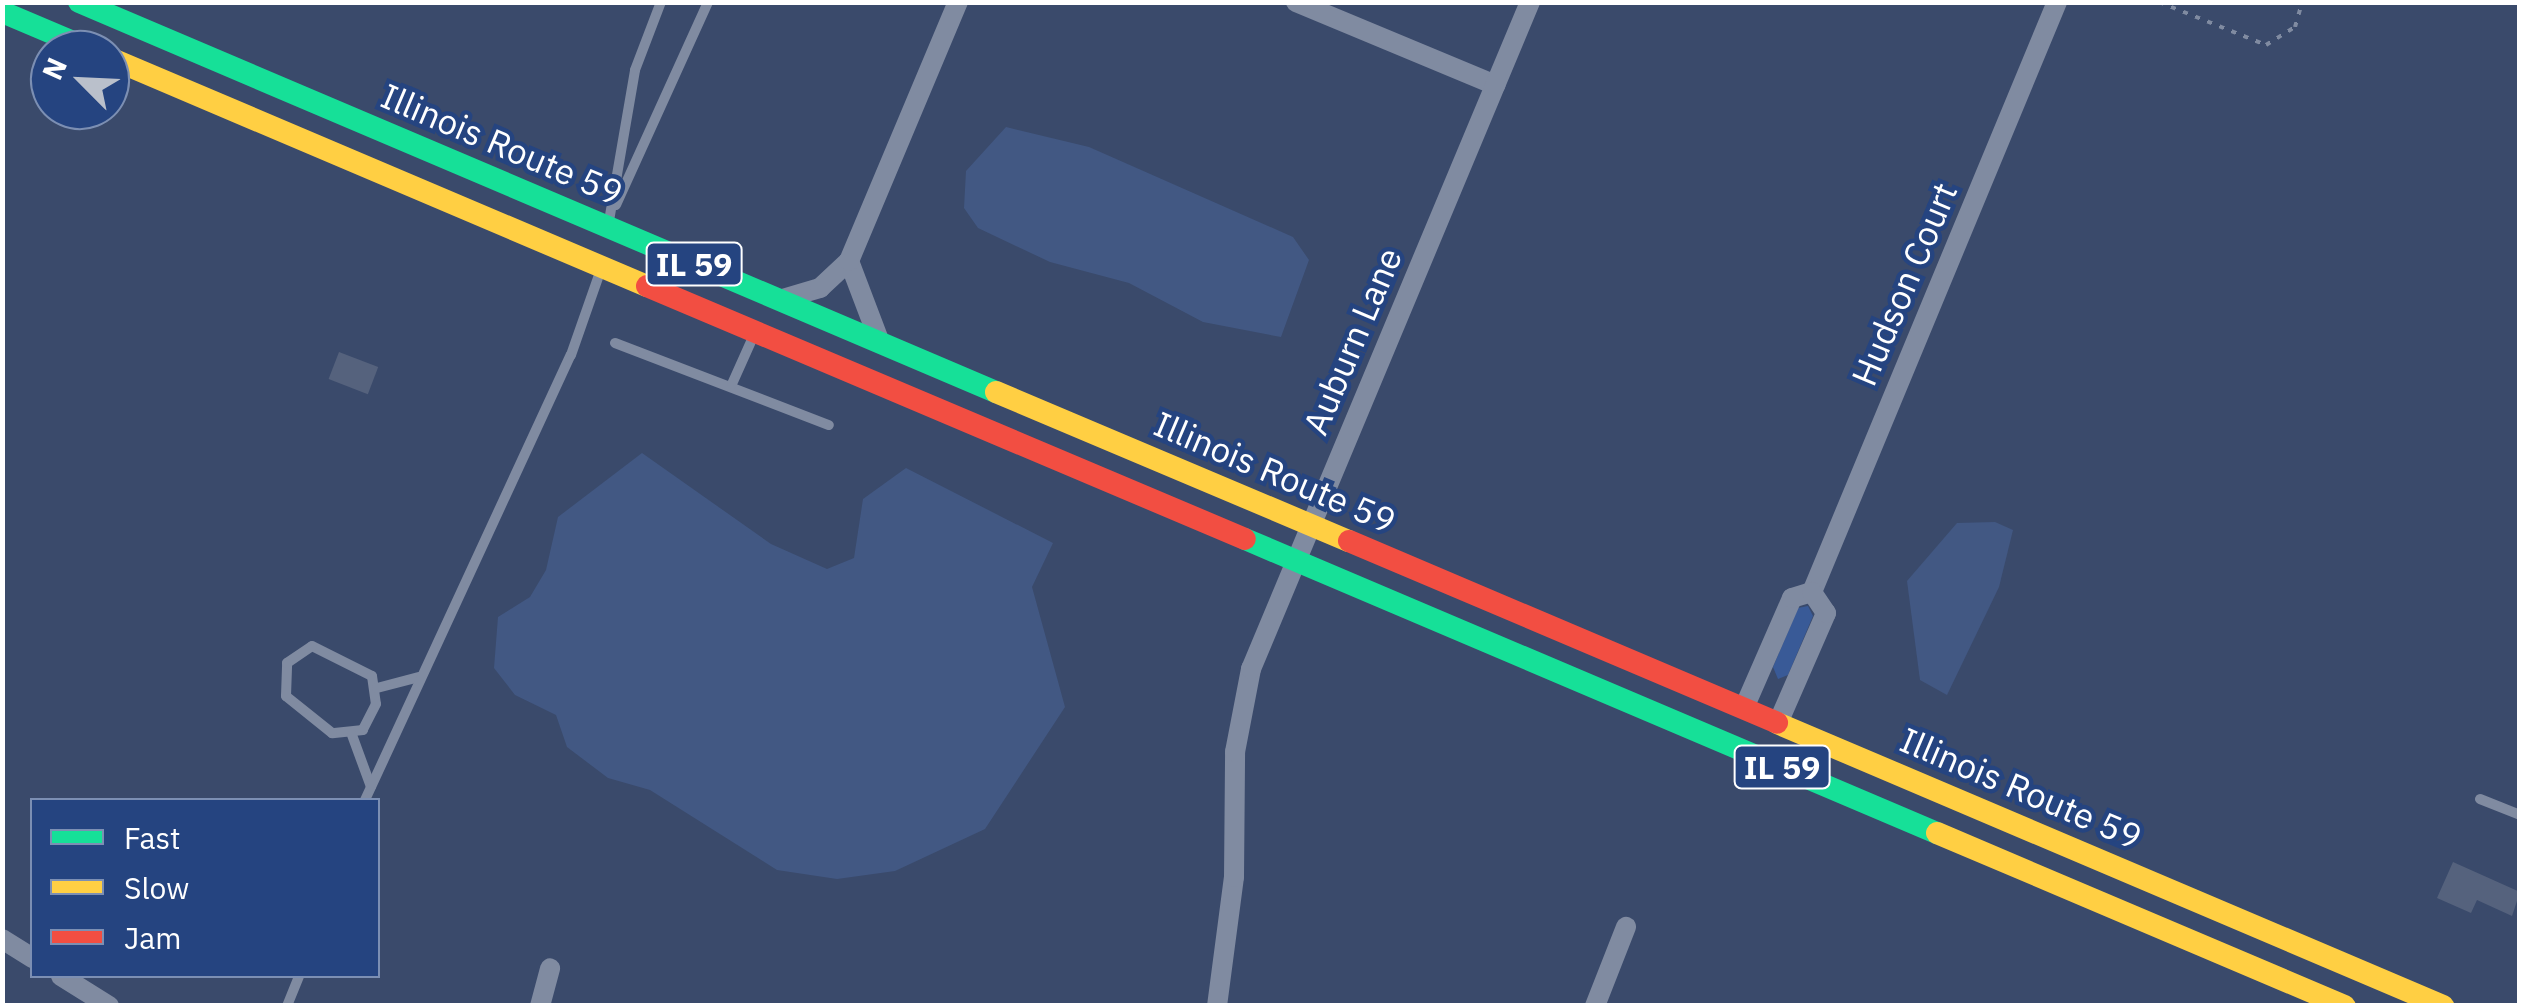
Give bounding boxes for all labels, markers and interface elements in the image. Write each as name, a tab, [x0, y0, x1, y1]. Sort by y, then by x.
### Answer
north arrow	[30, 30, 130, 130]
text: N	[33, 52, 75, 85]
street label: Illinois Route 59	[375, 74, 629, 214]
street label: Hudson Court	[1842, 176, 1966, 392]
road number: IL 59	[644, 237, 744, 291]
street label: Auburn Lane	[1294, 241, 1410, 441]
street label: Illinois Route 59	[1148, 402, 1402, 542]
street label: Illinois Route 59	[1894, 718, 2148, 858]
road number: IL 59	[1732, 740, 1832, 794]
legend	[30, 798, 380, 978]
text: Fast	[124, 818, 181, 857]
text: Slow	[124, 868, 189, 907]
text: Jam	[124, 918, 182, 957]

